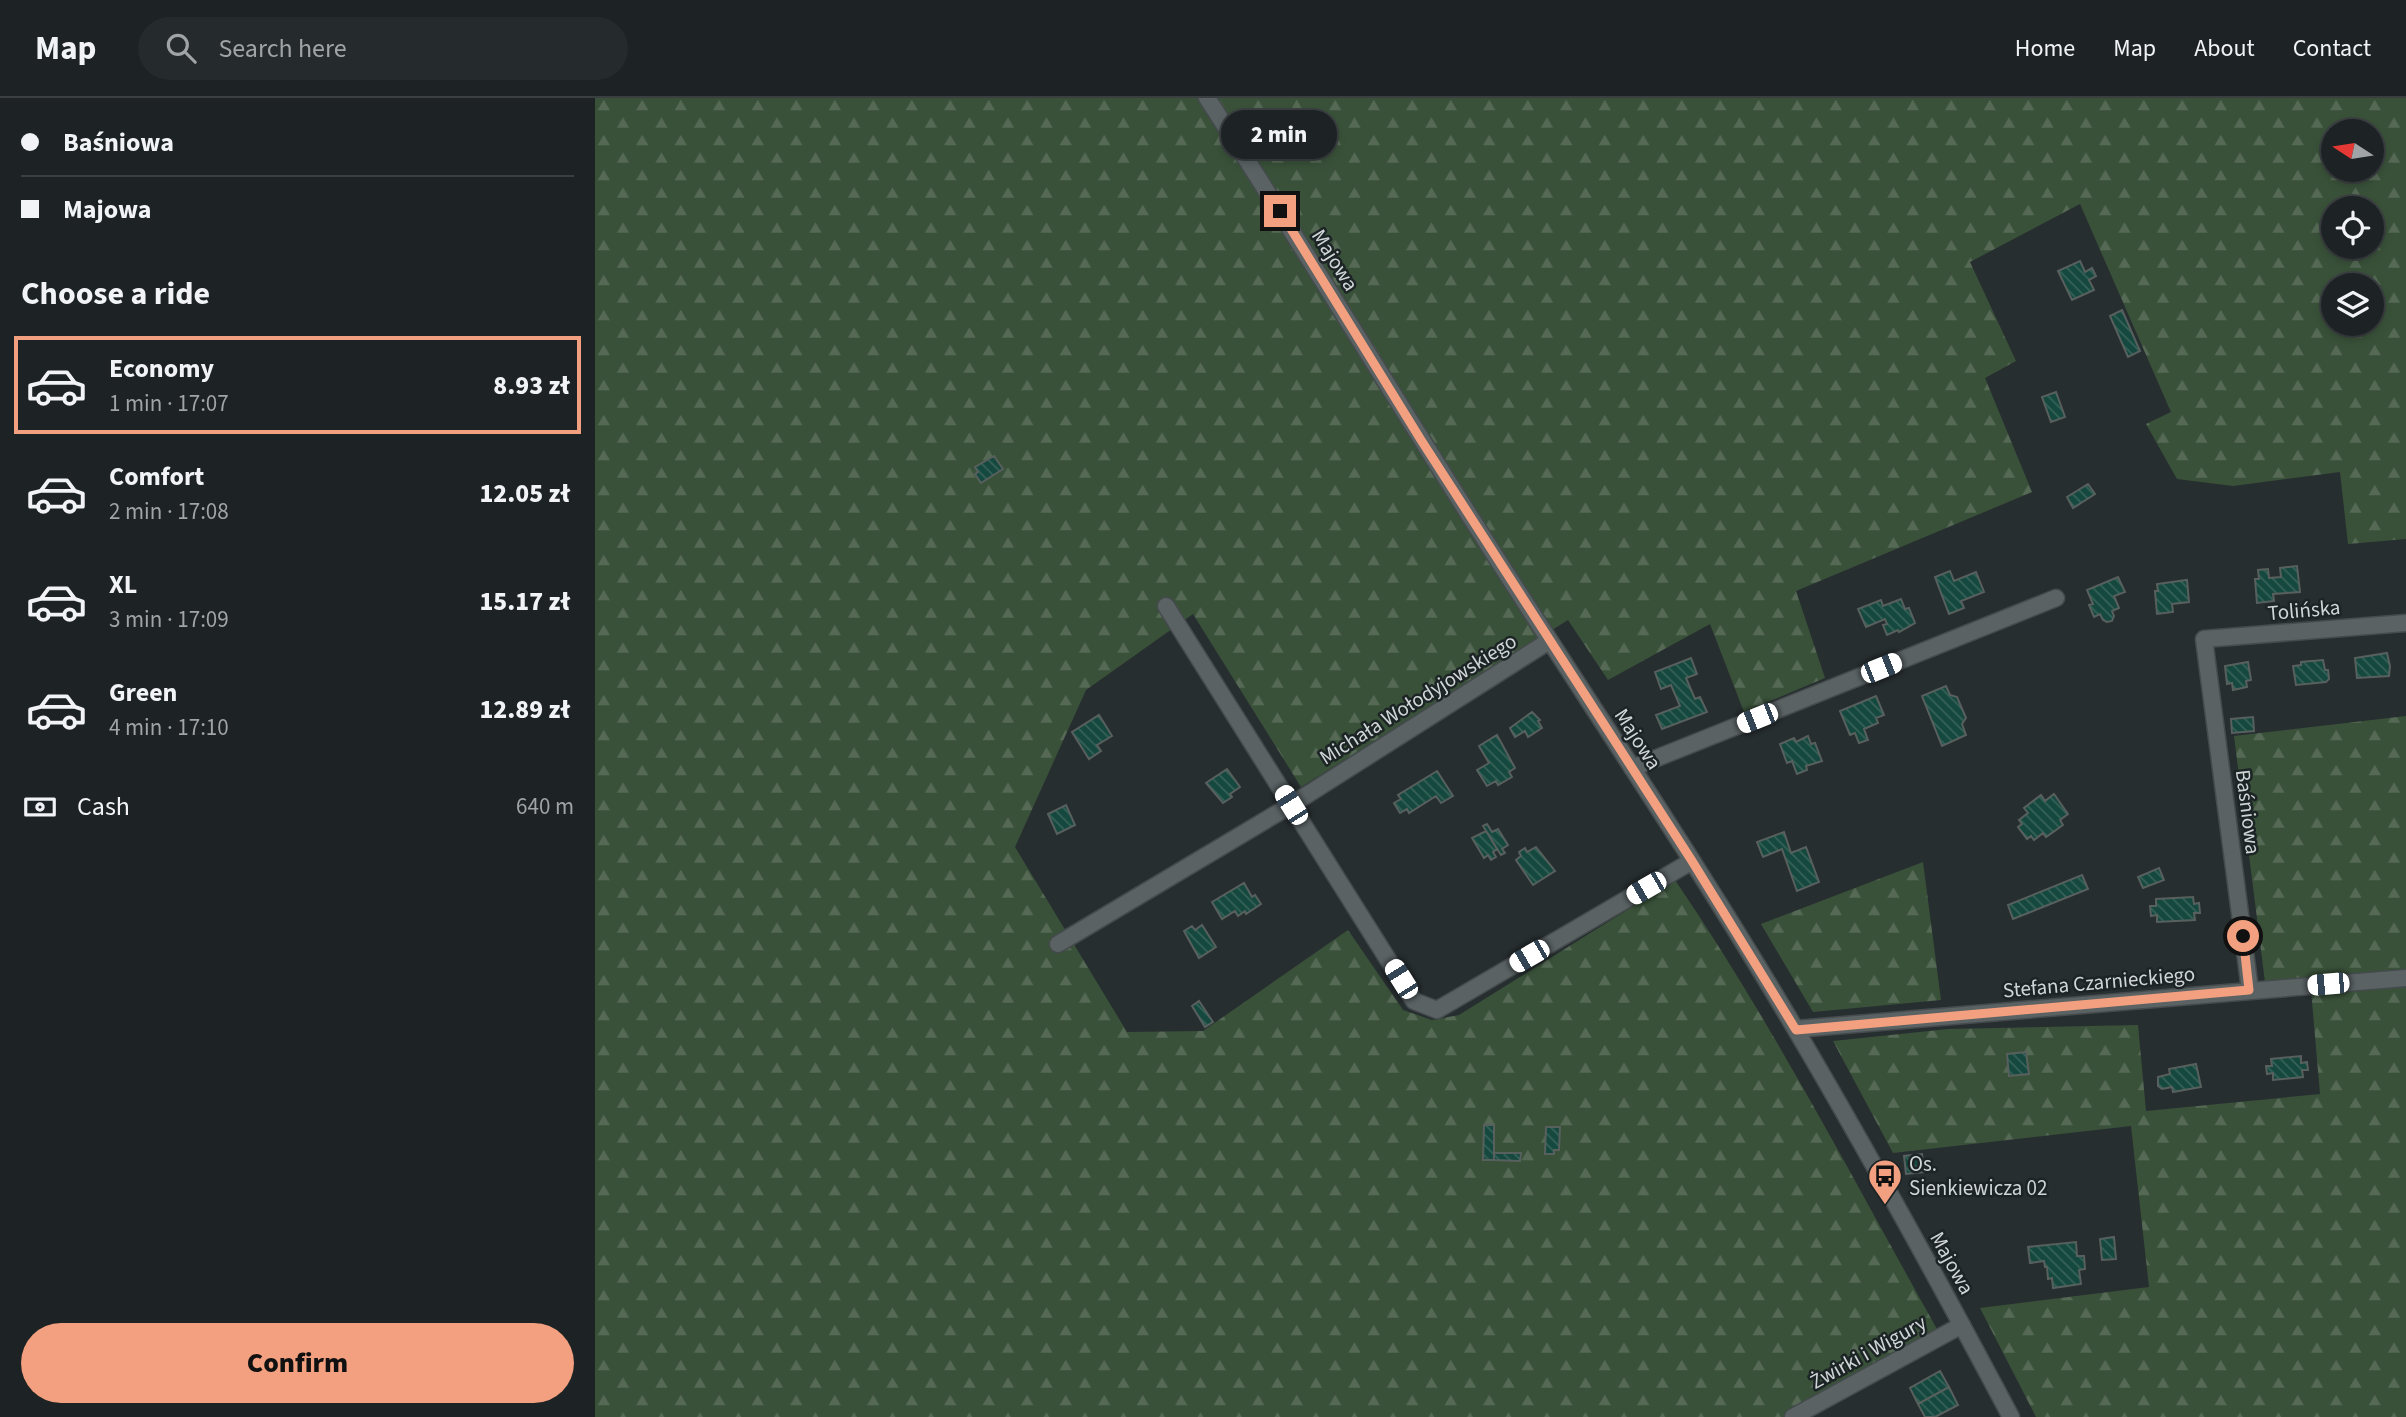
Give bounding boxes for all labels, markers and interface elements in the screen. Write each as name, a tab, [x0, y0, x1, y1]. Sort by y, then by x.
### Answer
search box	[138, 17, 628, 80]
text: Map	[35, 25, 96, 72]
icon: search	[162, 29, 200, 67]
text: Search here	[218, 30, 347, 67]
text: Home	[2015, 31, 2075, 66]
text: Map	[2113, 31, 2156, 66]
text: About	[2194, 31, 2255, 66]
text: Contact	[2293, 31, 2371, 66]
callout: 2 min	[1222, 109, 1338, 158]
text: 2 min	[1251, 118, 1307, 151]
north arrow	[2321, 119, 2383, 182]
map controls	[2321, 119, 2384, 336]
text: Baśniowa	[63, 124, 174, 161]
text: Majowa	[63, 191, 152, 228]
route end	[1264, 195, 1296, 227]
button: locate	[2321, 196, 2384, 259]
street label: Majowa	[1304, 223, 1366, 297]
text: Choose a ride	[21, 271, 210, 317]
button: layers	[2321, 273, 2384, 336]
text: Economy	[109, 350, 214, 387]
icon: car	[25, 354, 88, 417]
text: 8.93 zł	[493, 367, 570, 404]
text: 1 min · 17:07	[109, 387, 229, 420]
text: Comfort	[109, 458, 204, 495]
icon: car	[25, 462, 88, 525]
text: 12.05 zł	[479, 475, 570, 512]
text: 2 min · 17:08	[109, 495, 229, 528]
text: XL	[109, 566, 137, 603]
icon: car	[25, 570, 88, 633]
text: 15.17 zł	[479, 583, 570, 620]
street label: Tolińska	[2266, 592, 2342, 628]
text: 3 min · 17:09	[109, 603, 229, 636]
street label: Michała Wołodyjowskiego	[1314, 626, 1522, 772]
car	[1858, 650, 1905, 686]
text: Green	[109, 674, 177, 711]
icon: car	[25, 678, 88, 741]
text: 12.89 zł	[479, 691, 570, 728]
car	[1734, 700, 1781, 736]
street label: Majowa	[1607, 702, 1669, 776]
text: 4 min · 17:10	[109, 711, 229, 744]
street label: Baśniowa	[2228, 768, 2268, 856]
car	[1271, 782, 1312, 828]
icon: cash	[21, 788, 59, 826]
text: Cash	[77, 788, 130, 825]
text: 640 m	[516, 790, 574, 823]
car	[1623, 868, 1670, 908]
route start	[2227, 920, 2259, 952]
car	[1506, 936, 1553, 976]
car	[1381, 956, 1422, 1002]
street label: Stefana Czarnieckiego	[2002, 959, 2196, 1005]
car	[2307, 972, 2350, 996]
place label: Os. Sienkiewicza 02	[1909, 1149, 2047, 1203]
bus stop icon: Os. Sienkiewicza 02	[1866, 1157, 1904, 1206]
street label: Majowa	[1922, 1226, 1982, 1300]
street label: Żwirki i Wigury	[1804, 1308, 1932, 1396]
button: Confirm	[21, 1323, 574, 1403]

